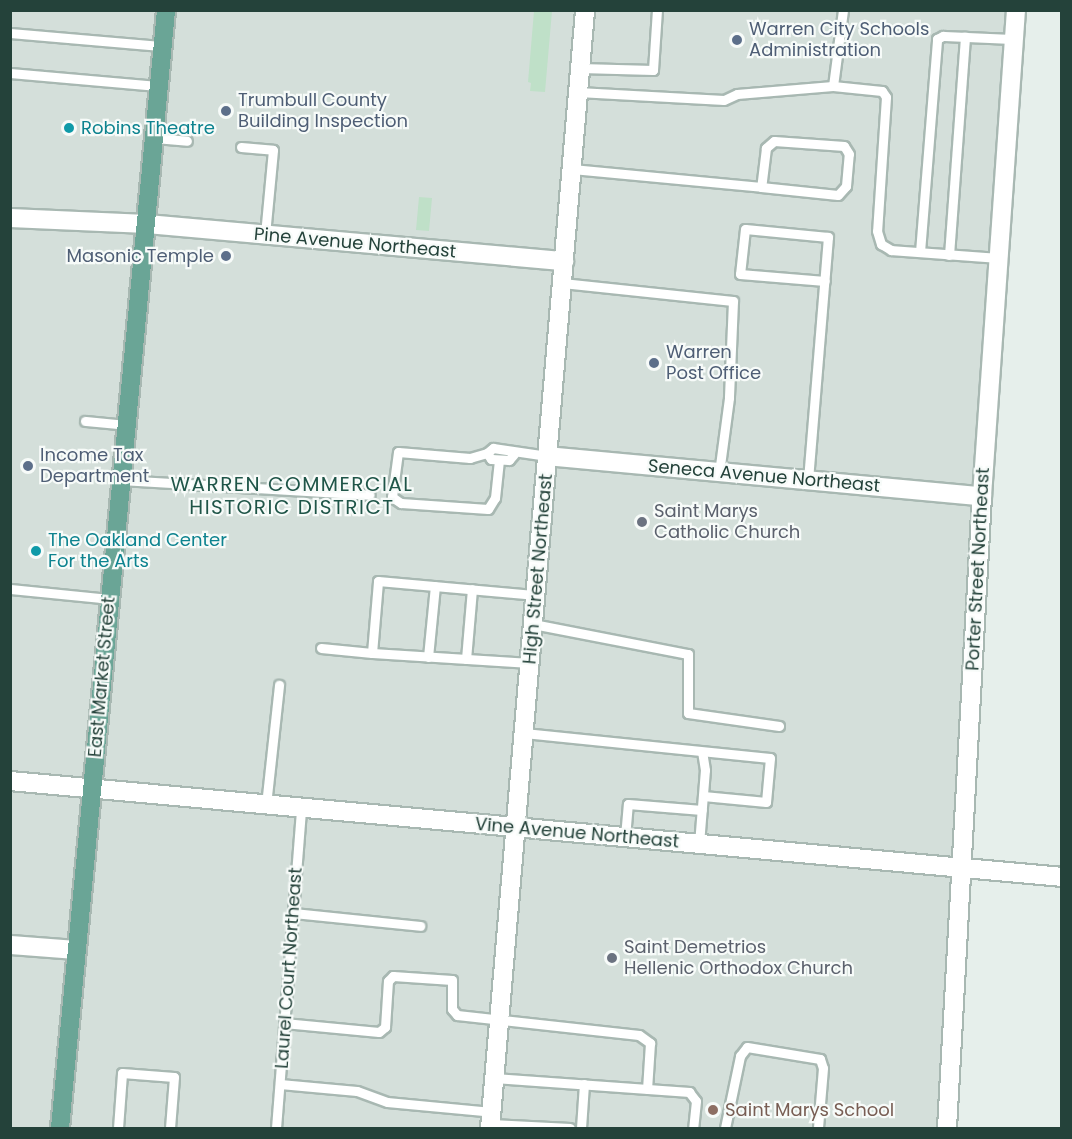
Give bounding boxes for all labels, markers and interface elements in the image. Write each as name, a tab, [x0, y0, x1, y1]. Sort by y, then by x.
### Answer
place label: Warren City Schools Administration	[749, 19, 929, 62]
marker: Warren City Schools Administration	[730, 33, 744, 47]
place label: Trumbull County Building Inspection	[238, 90, 408, 132]
marker: Trumbull County Building Inspection	[219, 104, 233, 118]
place label: Robins Theatre	[81, 117, 215, 139]
marker: Robins Theatre	[62, 121, 76, 135]
street label: Pine Avenue Northeast	[253, 223, 457, 263]
place label: Masonic Temple	[67, 245, 214, 267]
marker: Masonic Temple	[219, 249, 233, 263]
place label: Warren Post Office	[666, 342, 761, 385]
marker: Warren Post Office	[647, 356, 661, 370]
place label: Income Tax Department	[40, 445, 149, 488]
street label: Seneca Avenue Northeast	[647, 455, 881, 497]
marker: Income Tax Department	[21, 459, 35, 473]
street label: Porter Street Northeast	[962, 467, 994, 671]
district label: WARREN COMMERCIAL HISTORIC DISTRICT	[171, 472, 413, 519]
street label: High Street Northeast	[519, 473, 557, 665]
place label: Saint Marys Catholic Church	[654, 501, 800, 544]
marker: Saint Marys Catholic Church	[635, 515, 649, 529]
place label: The Oakland Center For the Arts	[48, 530, 227, 572]
marker: The Oakland Center For the Arts	[29, 544, 43, 558]
street label: East Market Street	[84, 596, 120, 758]
street label: Vine Avenue Northeast	[474, 813, 680, 853]
street label: Laurel Court Northeast	[271, 867, 307, 1069]
place label: Saint Demetrios Hellenic Orthodox Church	[624, 937, 853, 980]
marker: Saint Demetrios Hellenic Orthodox Church	[605, 951, 619, 965]
place label: Saint Marys School	[725, 1099, 894, 1121]
marker: Saint Marys School	[706, 1103, 720, 1117]

